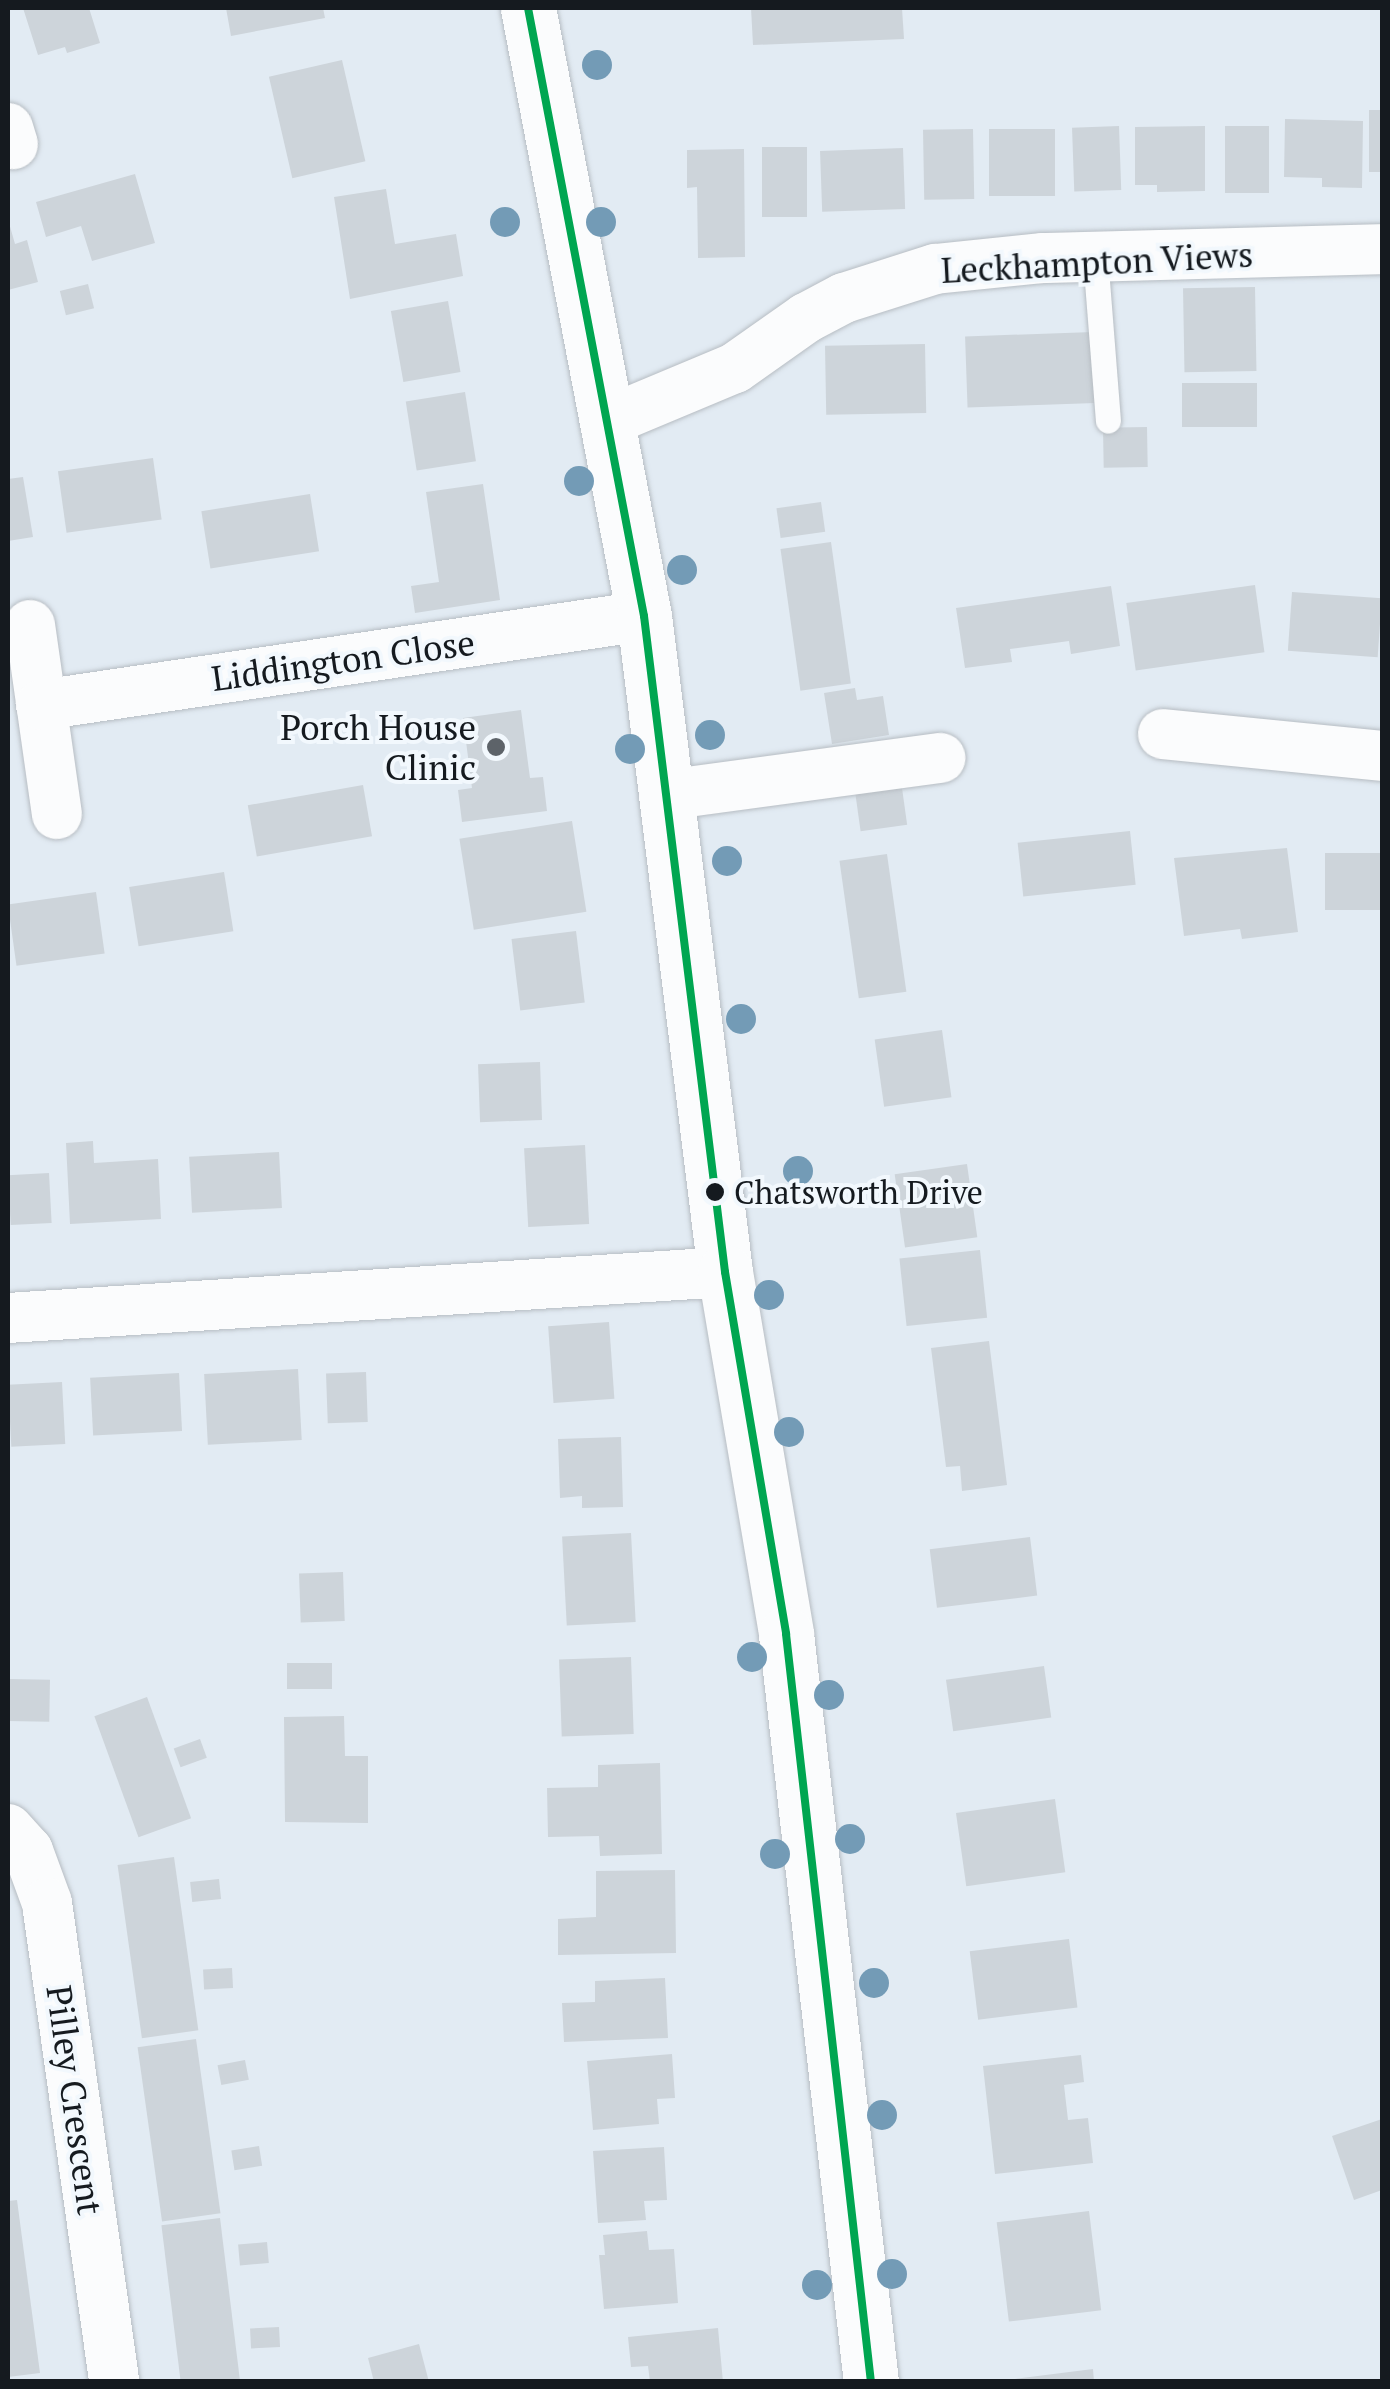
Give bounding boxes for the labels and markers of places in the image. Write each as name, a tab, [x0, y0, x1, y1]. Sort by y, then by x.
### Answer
place label: Porch House Clinic	[280, 706, 476, 788]
marker: Porch House Clinic	[485, 736, 507, 758]
place label: Chatsworth Drive	[734, 1173, 983, 1211]
marker: Chatsworth Drive	[705, 1182, 725, 1202]

